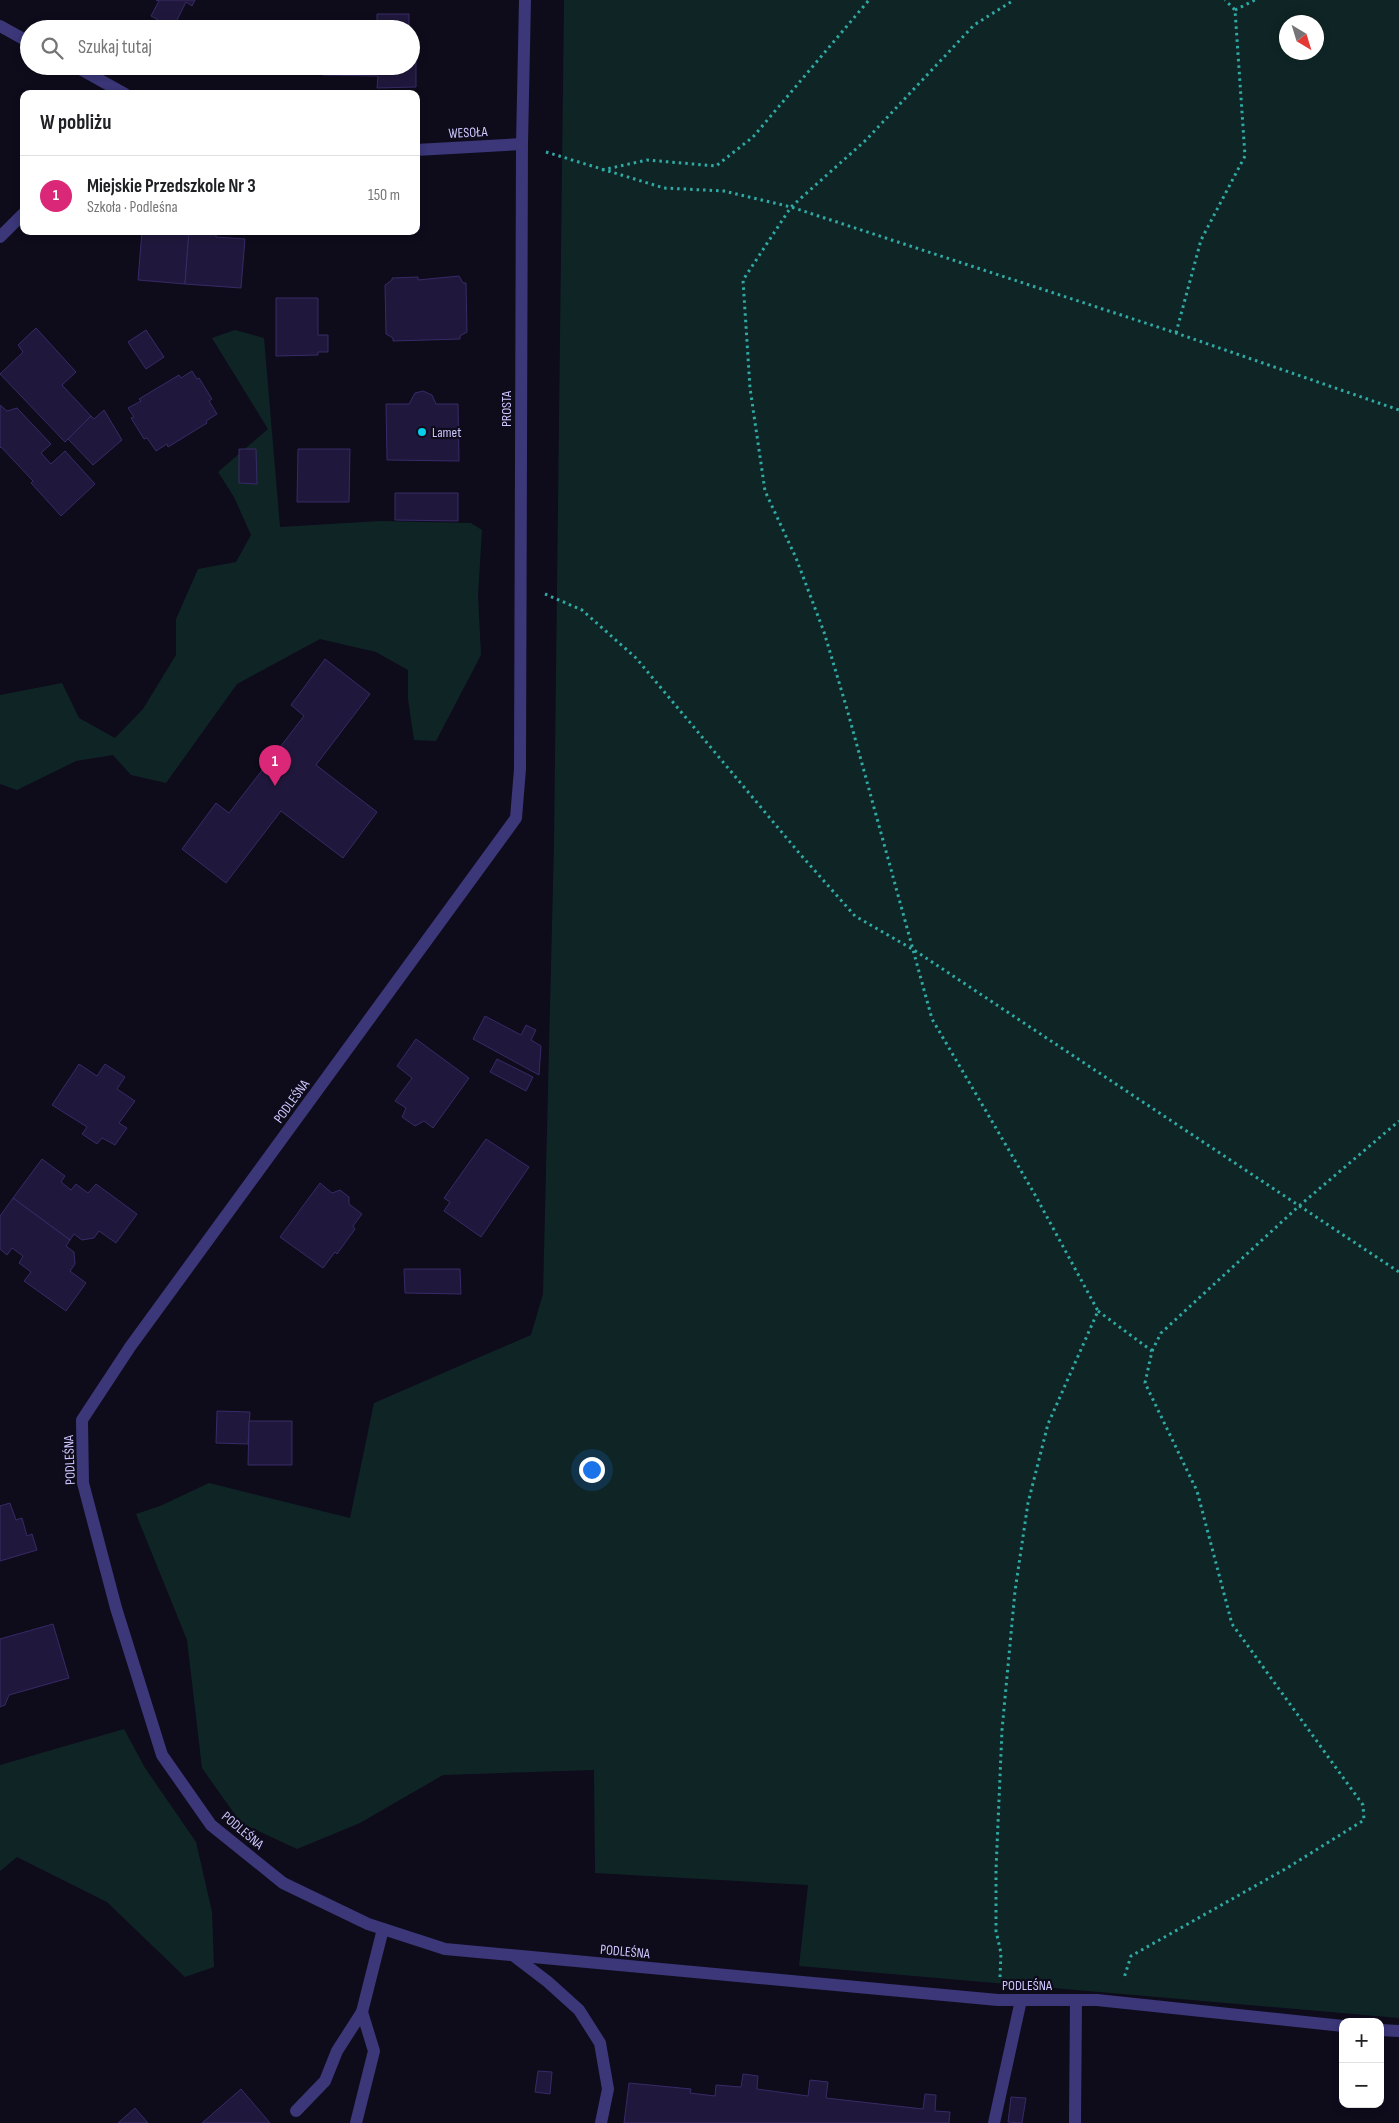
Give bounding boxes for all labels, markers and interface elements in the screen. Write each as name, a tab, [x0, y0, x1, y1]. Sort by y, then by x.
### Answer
north arrow	[1279, 15, 1324, 60]
search box	[20, 20, 420, 75]
icon: search	[38, 34, 66, 62]
text: Szukaj tutaj	[78, 36, 152, 59]
text: W pobliżu	[40, 110, 111, 135]
street label: WESOŁA	[448, 123, 489, 142]
text: Miejskie Przedszkole Nr 3	[87, 175, 256, 198]
text: 1	[53, 186, 59, 205]
text: 150 m	[368, 186, 400, 205]
text: Szkoła · Podleśna	[87, 198, 178, 217]
street label: PROSTA	[498, 390, 515, 427]
place label: Lamet	[432, 424, 461, 441]
marker: Lamet	[416, 426, 428, 438]
pin: 1	[259, 745, 291, 786]
street label: PODLEŚNA	[270, 1075, 313, 1126]
street label: PODLEŚNA	[60, 1434, 79, 1485]
your location	[579, 1457, 605, 1483]
street label: PODLEŚNA	[218, 1808, 268, 1854]
street label: PODLEŚNA	[599, 1941, 651, 1962]
street label: PODLEŚNA	[1002, 1977, 1053, 1994]
map controls	[1339, 2018, 1384, 2108]
button: +	[1339, 2018, 1384, 2063]
button: −	[1339, 2063, 1384, 2108]

